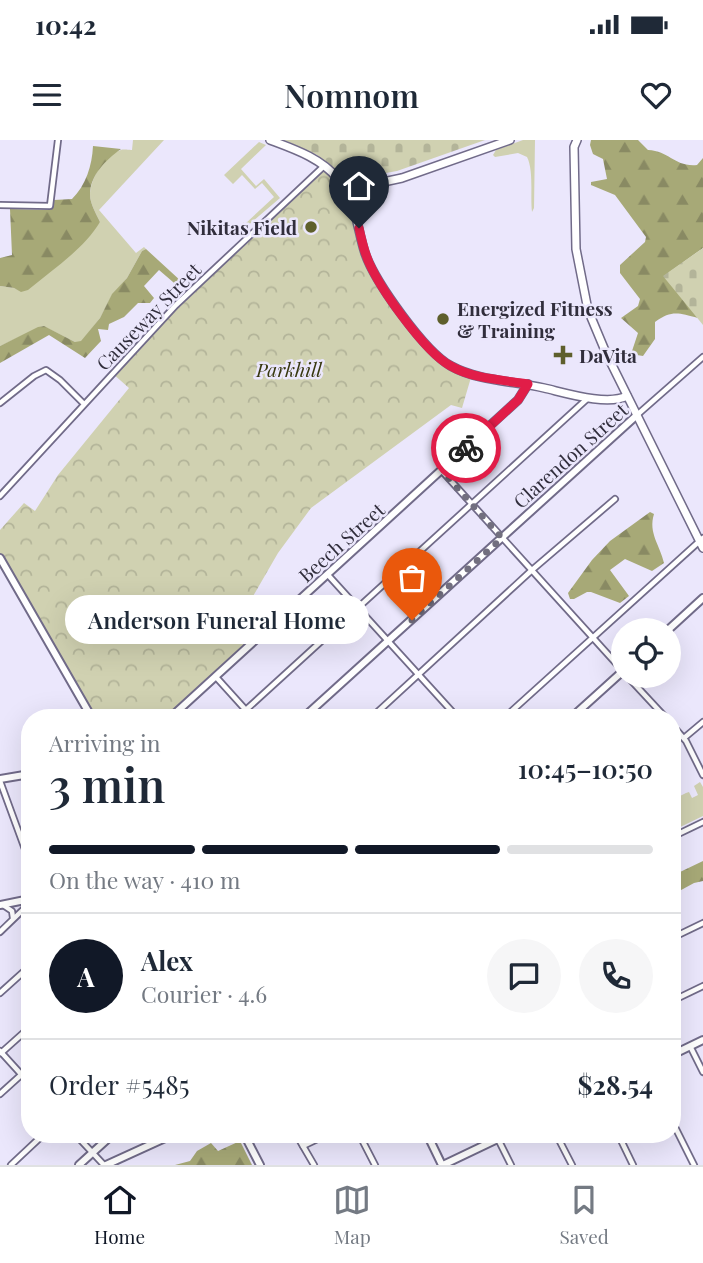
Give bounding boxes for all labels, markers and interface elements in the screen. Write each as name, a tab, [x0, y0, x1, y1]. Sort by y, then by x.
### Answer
text: 10:42	[35, 7, 97, 42]
text: Nomnom	[284, 73, 419, 116]
icon: menu	[28, 76, 66, 114]
icon: heart	[637, 76, 675, 114]
pin	[329, 156, 389, 228]
icon: home	[340, 167, 378, 205]
place label: Nikitas Field	[187, 214, 298, 240]
marker: Nikitas Field	[303, 219, 319, 235]
street label: Causeway Street	[90, 256, 206, 375]
place label: Energized Fitness & Training	[457, 295, 613, 343]
marker: Energized Fitness & Training	[435, 311, 451, 327]
place label: DaVita	[579, 342, 637, 368]
marker: DaVita	[553, 345, 573, 365]
park label: Parkhill	[255, 356, 323, 382]
street label: Clarendon Street	[507, 396, 633, 513]
courier	[431, 413, 501, 483]
icon: bike	[447, 429, 485, 467]
street label: Beech Street	[292, 496, 390, 588]
pin	[382, 548, 442, 620]
icon: bag	[393, 559, 431, 597]
callout: Anderson Funeral Home	[65, 596, 370, 644]
text: Anderson Funeral Home	[88, 604, 346, 635]
map controls	[611, 618, 681, 688]
button: locate	[611, 618, 681, 688]
text: Arriving in	[49, 727, 161, 758]
text: 10:45–10:50	[518, 751, 653, 786]
text: 3 min	[49, 753, 165, 815]
text: On the way · 410 m	[49, 864, 240, 895]
button: chat	[487, 939, 561, 1013]
button: phone	[579, 939, 653, 1013]
text: Alex	[141, 943, 193, 978]
text: A	[77, 959, 95, 994]
text: Courier · 4.6	[141, 978, 267, 1009]
text: Order #5485	[49, 1067, 190, 1102]
text: $28.54	[578, 1067, 653, 1102]
tab: Home	[94, 1181, 145, 1249]
tab: Map	[333, 1181, 371, 1249]
tab: Saved	[559, 1181, 609, 1249]

